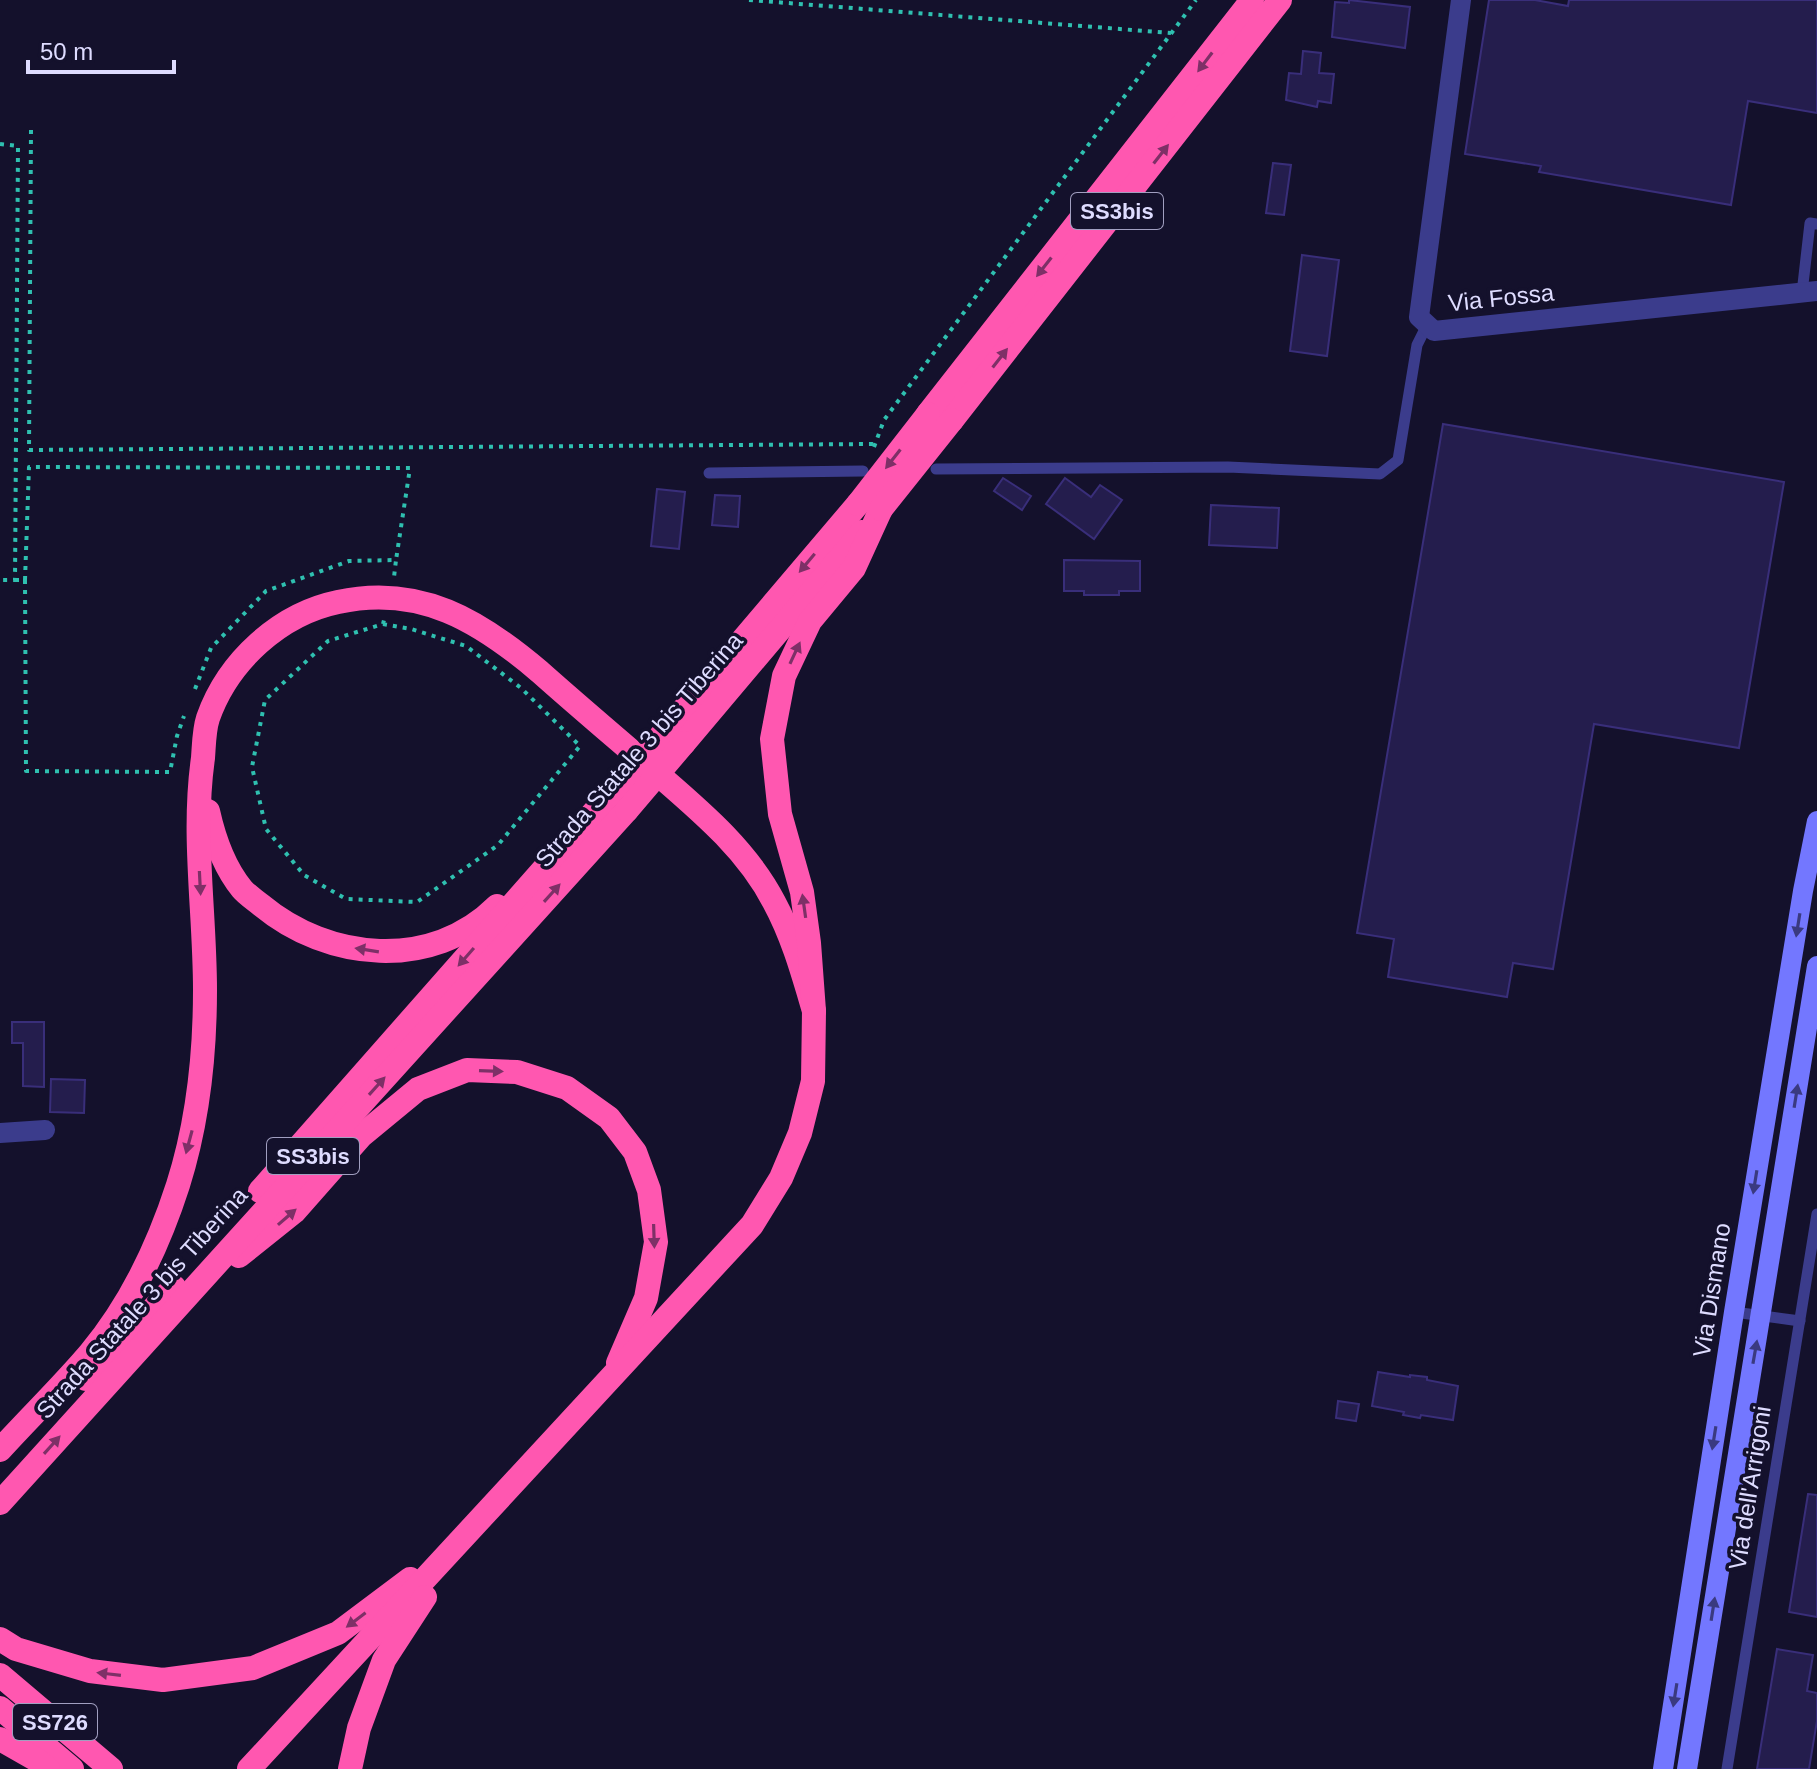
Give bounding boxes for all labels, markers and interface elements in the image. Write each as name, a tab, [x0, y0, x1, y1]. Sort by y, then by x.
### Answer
scale bar	[28, 24, 174, 74]
text: 50 m	[40, 38, 93, 65]
one-way arrow	[1197, 52, 1213, 72]
one-way arrow	[1152, 144, 1169, 164]
road number: SS3bis	[1071, 193, 1163, 229]
one-way arrow	[1036, 257, 1053, 277]
street label: Via Fossa	[1447, 278, 1556, 316]
one-way arrow	[991, 348, 1008, 368]
one-way arrow	[885, 449, 902, 469]
one-way arrow	[799, 553, 817, 573]
street label: Strada Statale 3 bis Tiberina	[530, 627, 748, 872]
one-way arrow	[788, 641, 802, 664]
one-way arrow	[194, 871, 207, 896]
one-way arrow	[542, 884, 560, 903]
one-way arrow	[797, 893, 810, 918]
one-way arrow	[1791, 913, 1803, 938]
one-way arrow	[354, 943, 379, 956]
one-way arrow	[458, 947, 475, 967]
one-way arrow	[479, 1064, 504, 1077]
one-way arrow	[368, 1076, 386, 1096]
one-way arrow	[1790, 1083, 1803, 1108]
one-way arrow	[183, 1129, 195, 1154]
road number: SS3bis	[267, 1138, 359, 1174]
one-way arrow	[1749, 1169, 1761, 1194]
street label: Strada Statale 3 bis Tiberina	[31, 1181, 253, 1424]
one-way arrow	[276, 1209, 296, 1226]
street label: Via Dismano	[1688, 1221, 1735, 1359]
one-way arrow	[647, 1224, 660, 1249]
one-way arrow	[1749, 1340, 1761, 1365]
street label: Via dell'Arrigoni	[1723, 1404, 1776, 1572]
one-way arrow	[1708, 1426, 1720, 1451]
one-way arrow	[43, 1435, 61, 1454]
one-way arrow	[1707, 1596, 1719, 1621]
one-way arrow	[345, 1612, 367, 1628]
one-way arrow	[96, 1667, 121, 1680]
one-way arrow	[1668, 1683, 1680, 1708]
road number: SS726	[13, 1704, 97, 1740]

